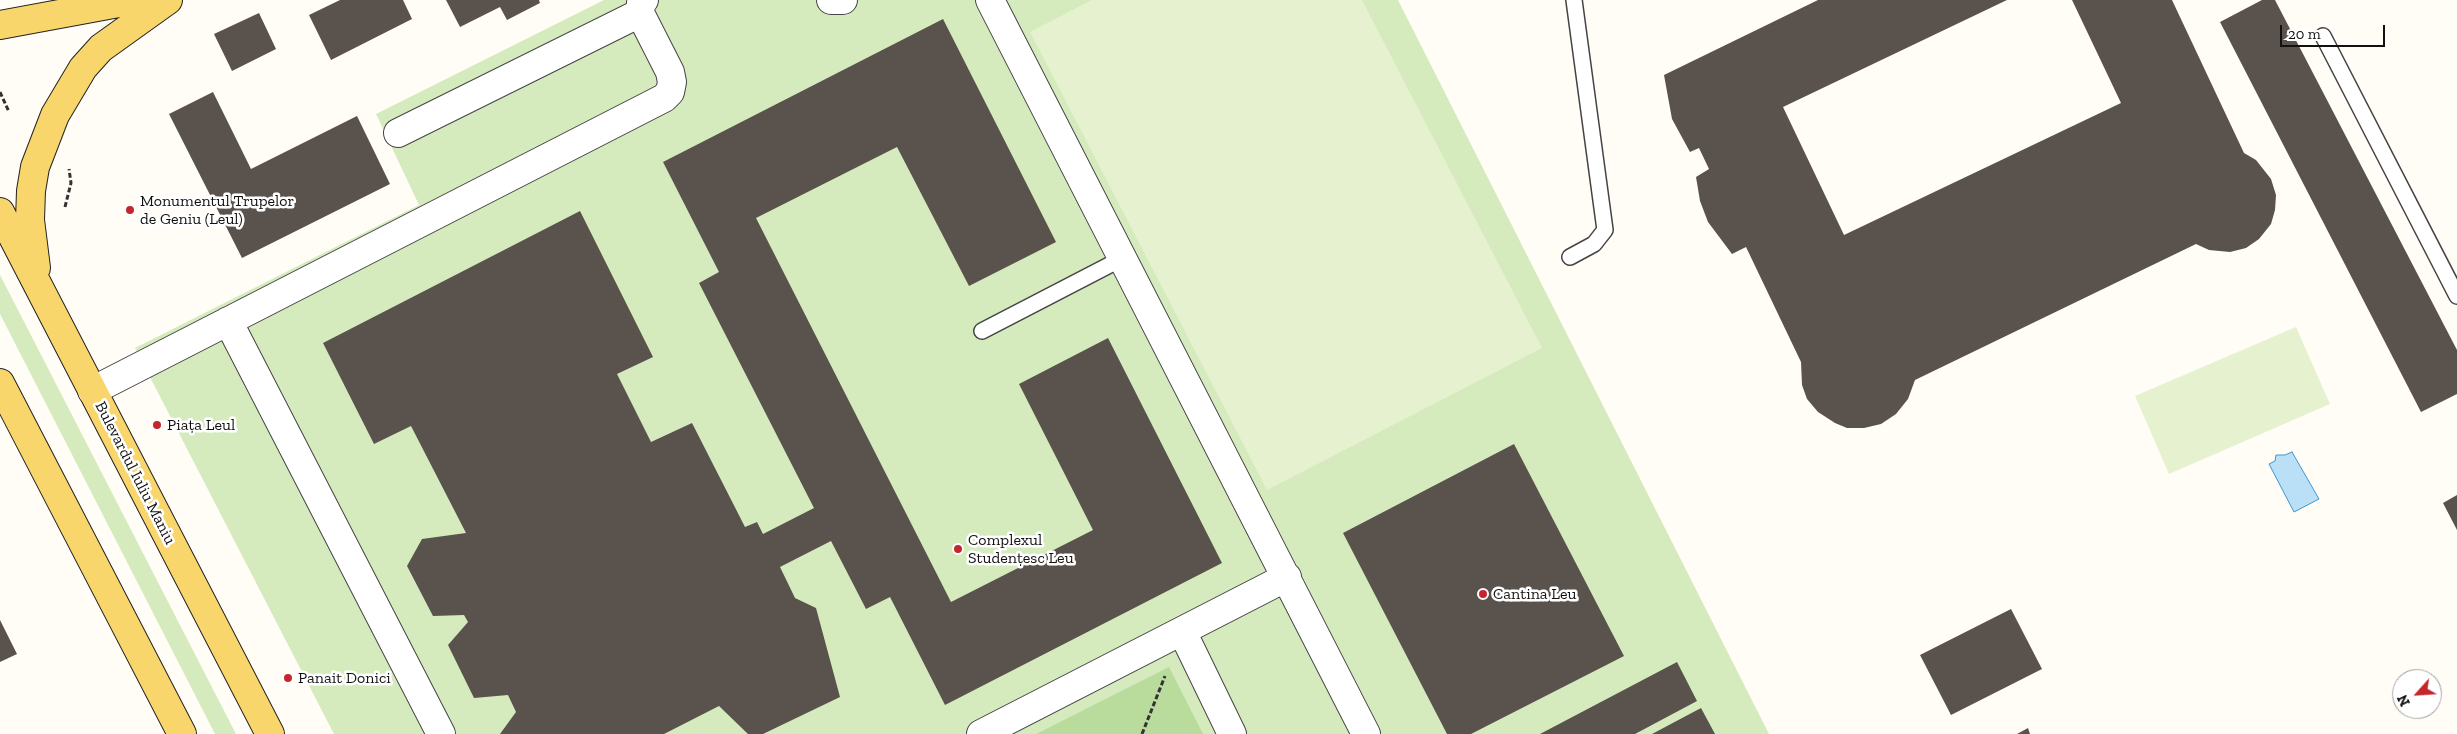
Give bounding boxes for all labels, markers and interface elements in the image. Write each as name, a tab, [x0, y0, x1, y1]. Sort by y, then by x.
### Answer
scale bar	[2282, 15, 2387, 47]
text: 20 m	[2288, 25, 2321, 43]
place label: Monumentul Trupelor de Geniu (Leul)	[140, 191, 294, 229]
marker: Monumentul Trupelor de Geniu (Leul)	[124, 204, 136, 216]
street label: Bulevardul Iuliu Maniu	[91, 398, 179, 548]
place label: Piața Leul	[167, 415, 235, 435]
marker: Piața Leul	[151, 419, 163, 431]
place label: Complexul Studențesc Leu	[968, 530, 1074, 568]
marker: Complexul Studențesc Leu	[952, 543, 964, 555]
place label: Cantina Leu	[1493, 584, 1576, 604]
marker: Cantina Leu	[1477, 588, 1489, 600]
place label: Panait Donici	[298, 668, 391, 688]
north arrow	[2392, 669, 2442, 719]
marker: Panait Donici	[282, 672, 294, 684]
text: N	[2394, 692, 2414, 709]

